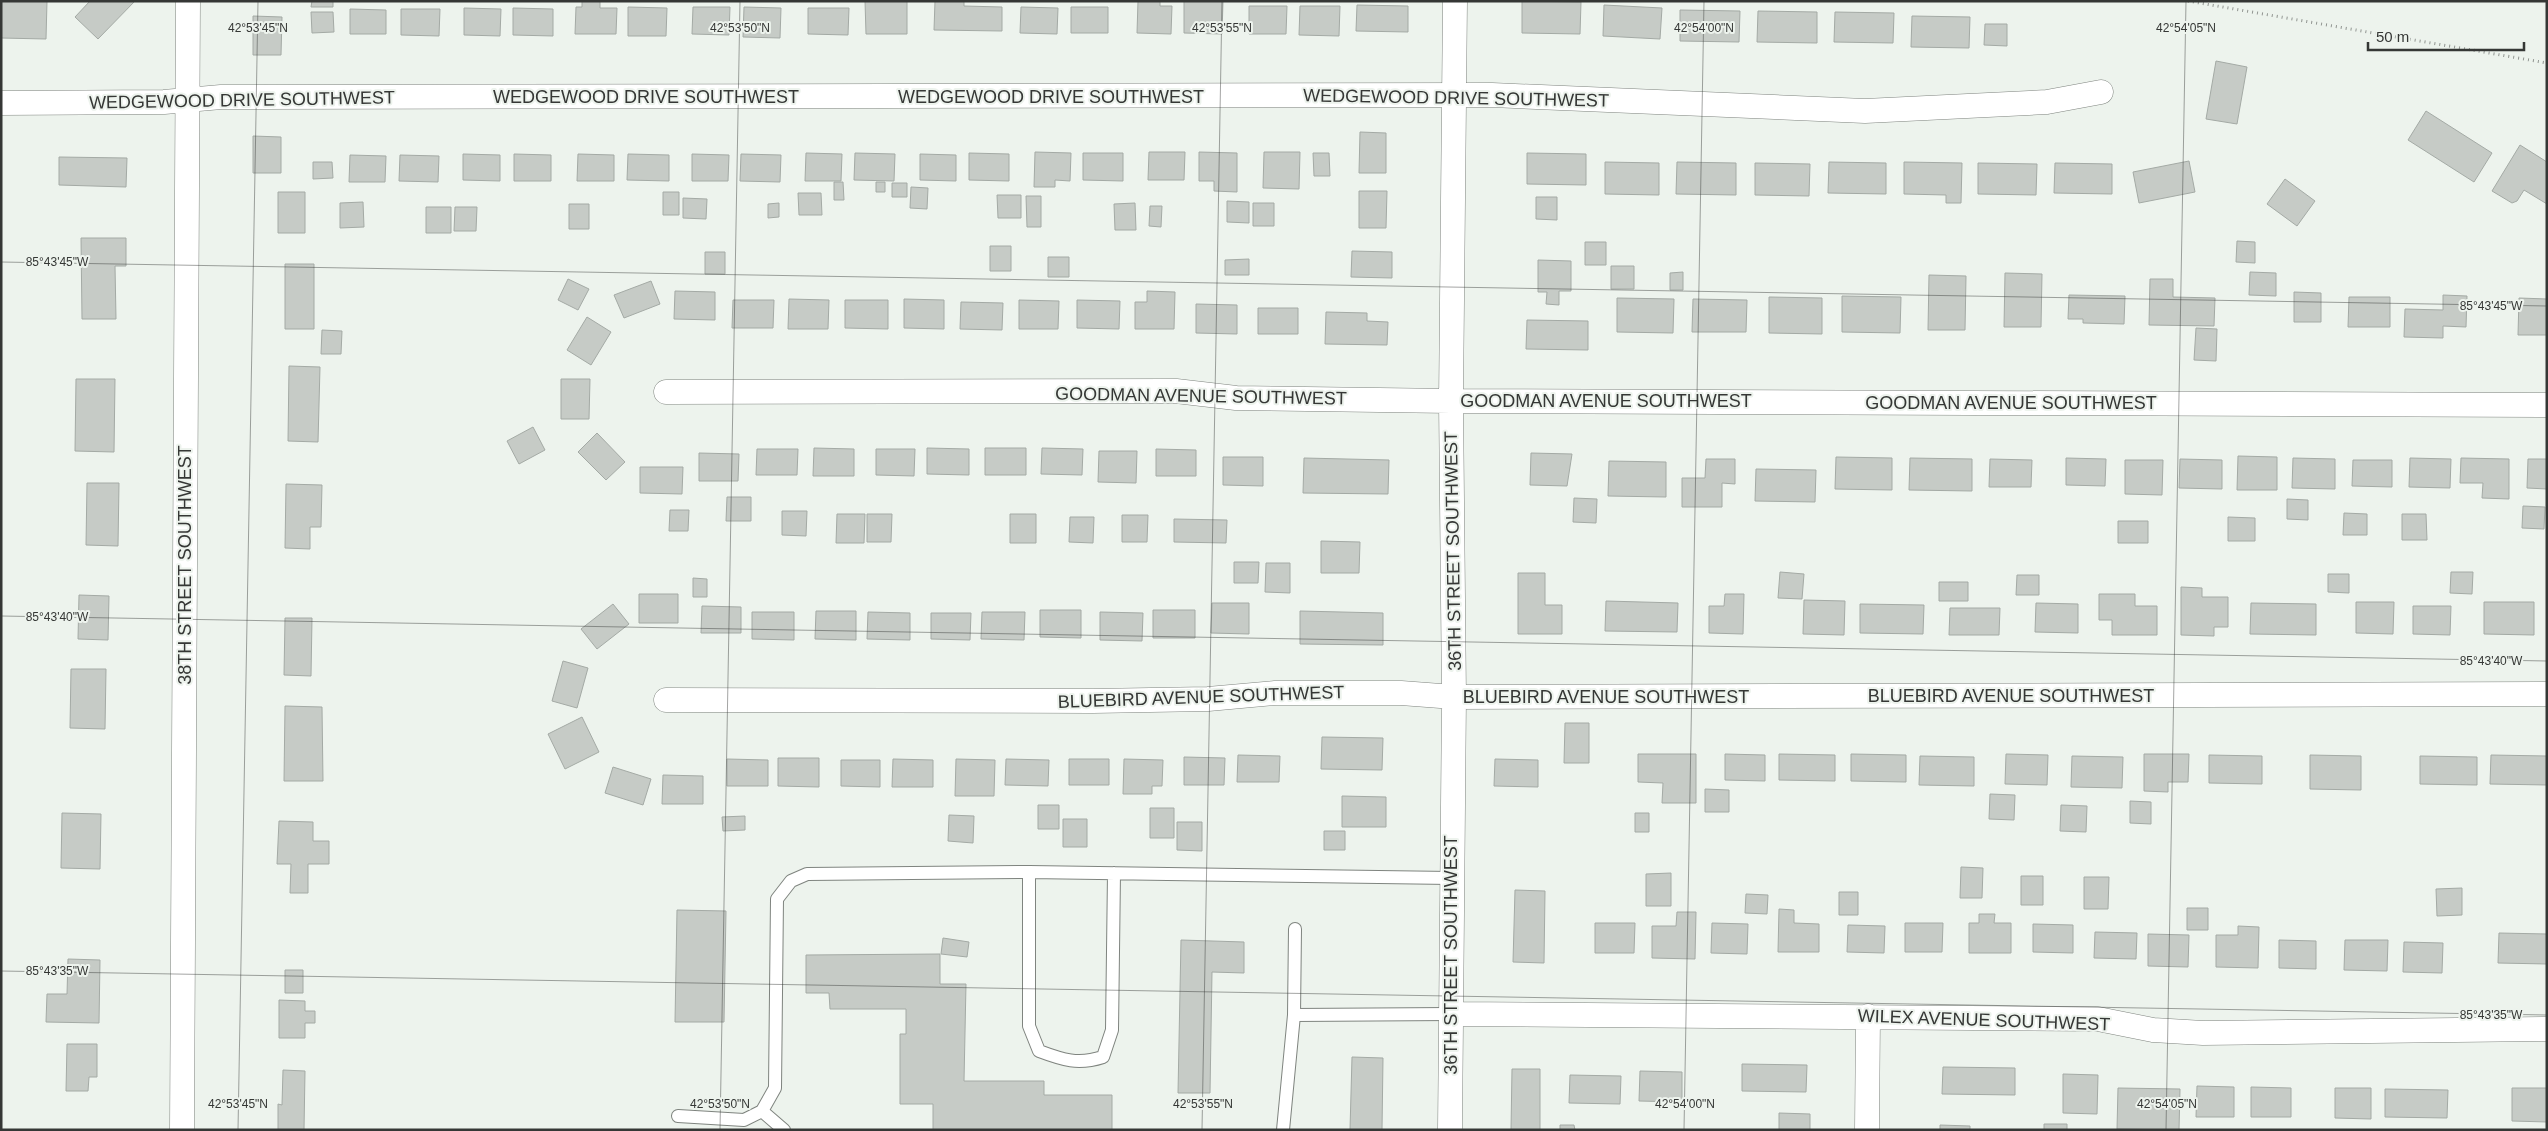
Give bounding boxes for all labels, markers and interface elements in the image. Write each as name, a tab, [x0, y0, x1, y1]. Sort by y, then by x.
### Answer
scale bar	[2368, 20, 2524, 52]
text: 42°53'45"N	[228, 21, 288, 35]
text: 42°53'50"N	[710, 21, 770, 35]
text: 42°53'55"N	[1192, 21, 1252, 35]
text: 42°54'00"N	[1674, 21, 1734, 35]
text: 42°54'05"N	[2156, 21, 2216, 35]
text: 50 m	[2376, 28, 2409, 45]
street label: WEDGEWOOD DRIVE SOUTHWEST	[1303, 85, 1609, 111]
street label: WEDGEWOOD DRIVE SOUTHWEST	[89, 87, 395, 113]
street label: WEDGEWOOD DRIVE SOUTHWEST	[493, 87, 799, 107]
street label: WEDGEWOOD DRIVE SOUTHWEST	[898, 87, 1204, 107]
text: 85°43'45"W	[26, 255, 89, 269]
text: 85°43'45"W	[2460, 299, 2523, 313]
street label: GOODMAN AVENUE SOUTHWEST	[1055, 383, 1347, 409]
street label: GOODMAN AVENUE SOUTHWEST	[1460, 391, 1752, 411]
street label: GOODMAN AVENUE SOUTHWEST	[1865, 393, 2157, 413]
street label: 36TH STREET SOUTHWEST	[1441, 431, 1465, 671]
street label: 38TH STREET SOUTHWEST	[175, 445, 195, 685]
text: 85°43'40"W	[26, 610, 89, 624]
text: 85°43'40"W	[2460, 654, 2523, 668]
street label: BLUEBIRD AVENUE SOUTHWEST	[1057, 682, 1345, 712]
street label: BLUEBIRD AVENUE SOUTHWEST	[1868, 686, 2154, 706]
street label: BLUEBIRD AVENUE SOUTHWEST	[1463, 687, 1749, 707]
street label: 36TH STREET SOUTHWEST	[1441, 835, 1461, 1075]
text: 85°43'35"W	[26, 964, 89, 978]
street label: WILEX AVENUE SOUTHWEST	[1857, 1006, 2111, 1034]
text: 85°43'35"W	[2460, 1008, 2523, 1022]
text: 42°53'45"N	[208, 1097, 268, 1111]
text: 42°53'50"N	[690, 1097, 750, 1111]
text: 42°53'55"N	[1173, 1097, 1233, 1111]
text: 42°54'00"N	[1655, 1097, 1715, 1111]
text: 42°54'05"N	[2137, 1097, 2197, 1111]

